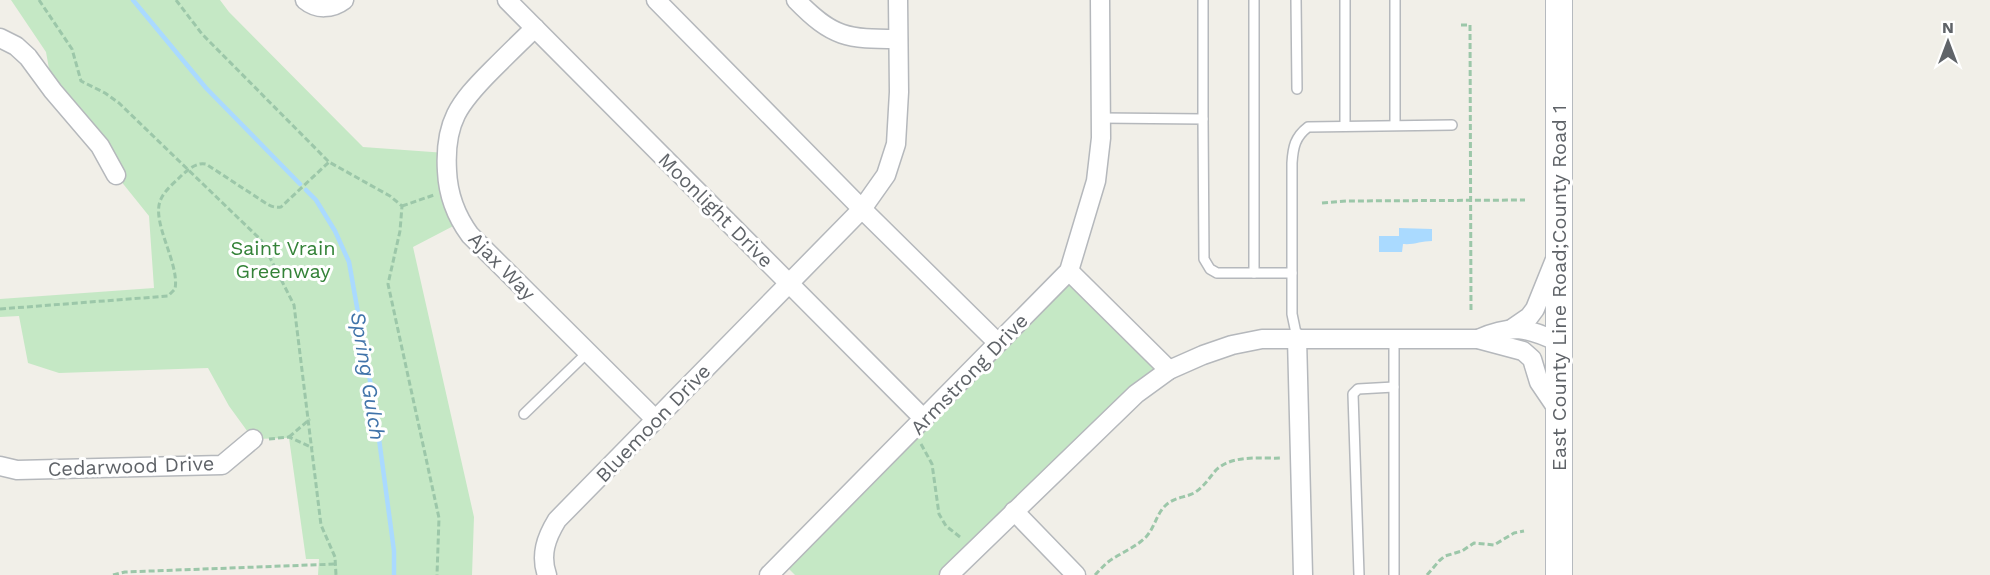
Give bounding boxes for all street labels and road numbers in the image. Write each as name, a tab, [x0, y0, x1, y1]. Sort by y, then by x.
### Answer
street label: East County Line Road;County Road 1	[1547, 105, 1571, 471]
street label: Moonlight Drive	[654, 148, 778, 272]
street label: Ajax Way	[464, 227, 541, 306]
street label: Armstrong Drive	[905, 309, 1033, 439]
street label: Bluemoon Drive	[591, 359, 715, 487]
street label: Cedarwood Drive	[47, 451, 215, 481]

